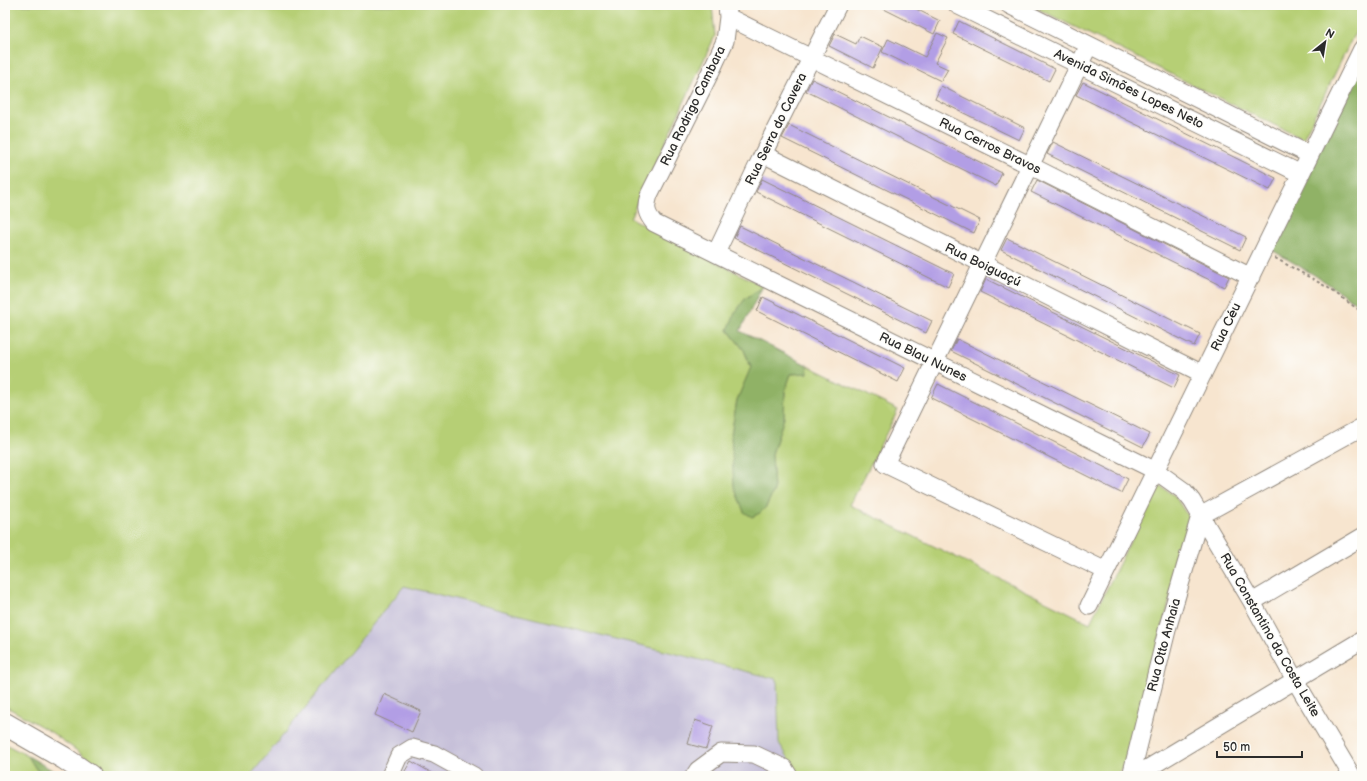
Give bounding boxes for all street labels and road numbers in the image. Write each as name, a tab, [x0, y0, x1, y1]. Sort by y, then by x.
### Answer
street label: Rua Rodrigo Cambara	[657, 43, 729, 169]
street label: Avenida Simões Lopes Neto	[1051, 46, 1207, 132]
street label: Rua Serra do Cavera	[742, 70, 810, 188]
street label: Rua Cerros Bravos	[936, 114, 1044, 178]
street label: Rua Boiguaçú	[942, 240, 1024, 290]
street label: Rua Céu	[1207, 300, 1245, 354]
street label: Rua Blau Nunes	[876, 329, 970, 385]
street label: Rua Constantino da Costa Leite	[1216, 550, 1324, 720]
street label: Rua Otto Anhaia	[1144, 597, 1184, 693]

